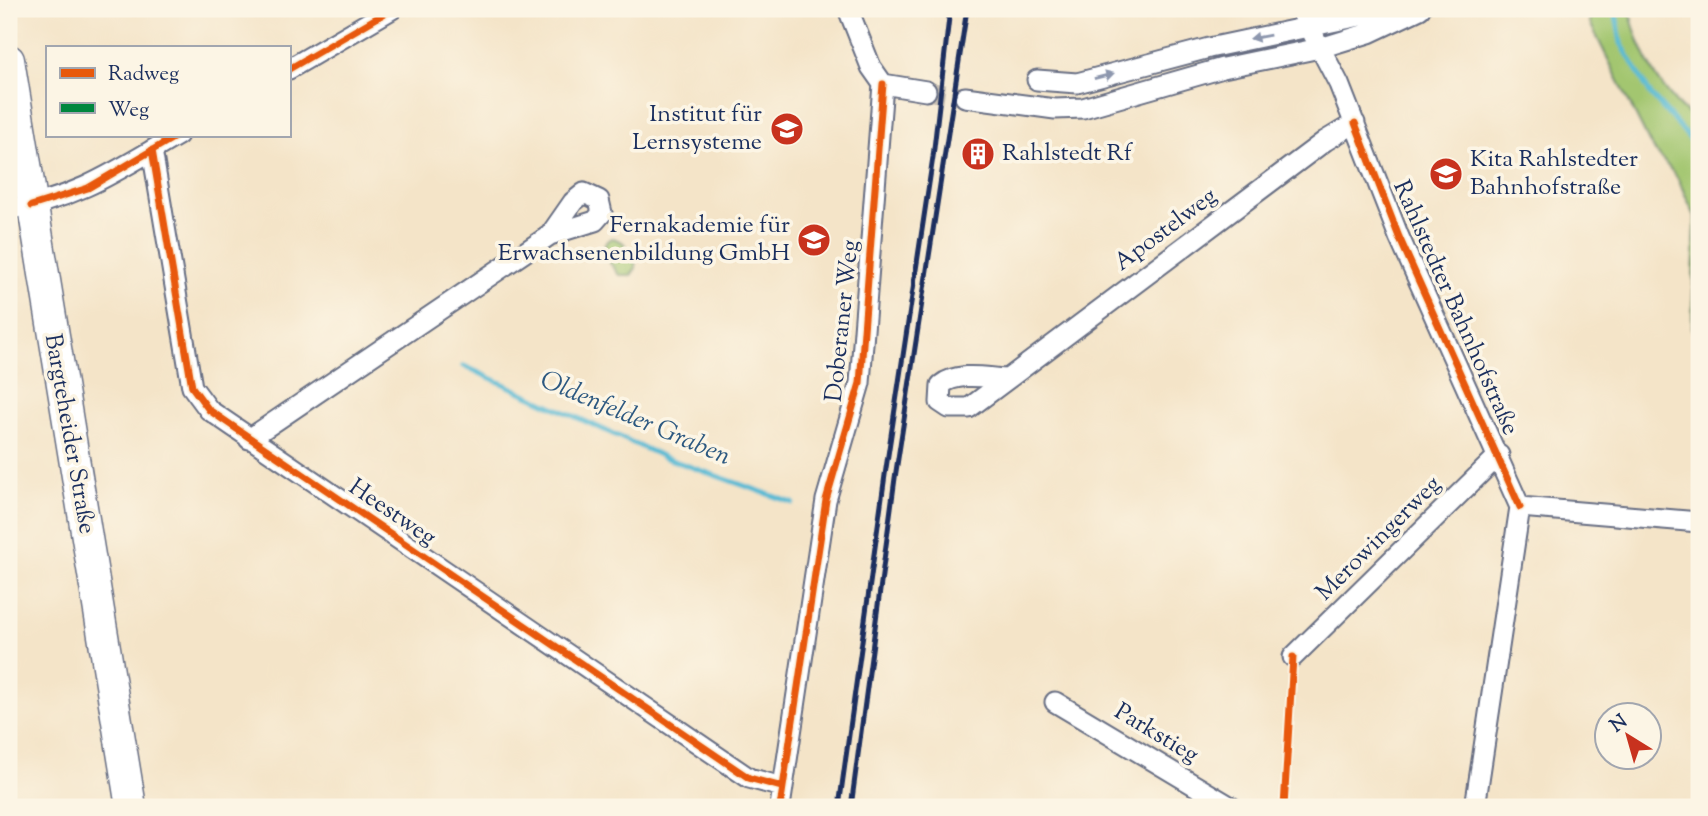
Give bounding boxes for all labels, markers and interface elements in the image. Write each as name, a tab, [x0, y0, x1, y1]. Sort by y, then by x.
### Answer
one-way arrow	[1249, 32, 1271, 43]
legend	[46, 46, 290, 136]
text: Radweg	[108, 60, 179, 90]
one-way arrow	[1094, 70, 1115, 80]
text: Weg	[108, 96, 149, 126]
place label: Institut für Lernsysteme	[632, 98, 762, 160]
school or university icon: Institut für Lernsysteme	[768, 110, 806, 148]
building icon: Rahlstedt Rf	[959, 135, 997, 173]
place label: Rahlstedt Rf	[1002, 137, 1134, 171]
place label: Kita Rahlstedter Bahnhofstraße	[1470, 143, 1638, 205]
school or university icon: Kita Rahlstedter Bahnhofstraße	[1427, 155, 1465, 193]
street label: Rahlstedter Bahnhofstraße	[1383, 175, 1527, 441]
street label: Apostelweg	[1107, 180, 1225, 280]
place label: Fernakademie für Erwachsenenbildung GmbH	[498, 209, 790, 271]
school or university icon: Fernakademie für Erwachsenenbildung GmbH	[795, 221, 833, 259]
street label: Doberaner Weg	[818, 238, 868, 404]
street label: Bargteheider Straße	[35, 331, 103, 537]
water label: Oldenfelder Graben	[534, 362, 736, 476]
street label: Merowingerweg	[1309, 468, 1450, 609]
street label: Heestweg	[341, 471, 443, 555]
street label: Parkstieg	[1107, 695, 1205, 773]
north arrow	[1592, 700, 1662, 770]
text: N	[1605, 709, 1633, 740]

